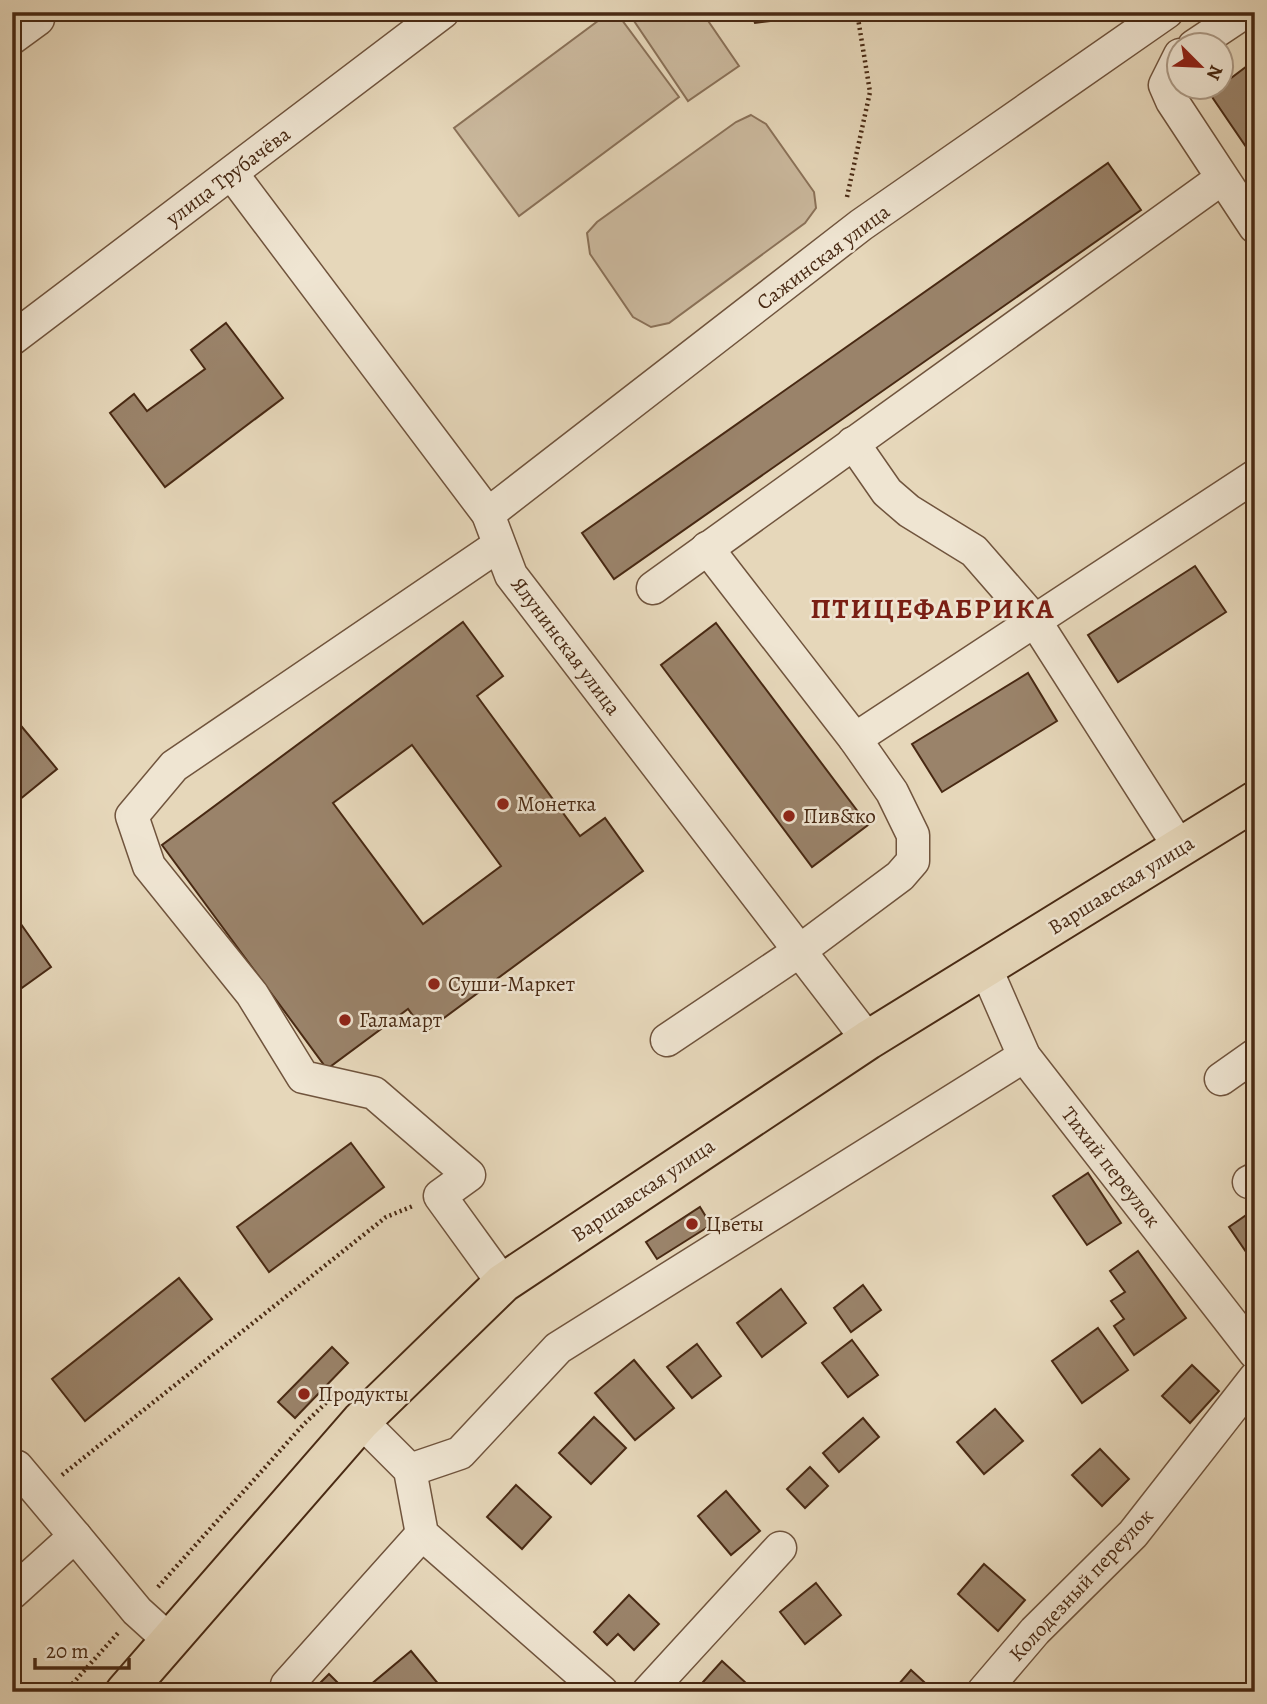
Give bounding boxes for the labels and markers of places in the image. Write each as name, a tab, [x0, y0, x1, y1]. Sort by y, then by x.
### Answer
place label: Монетка	[517, 790, 597, 818]
marker: Монетка	[495, 796, 511, 812]
place label: Пив&ко	[803, 802, 876, 830]
marker: Пив&ко	[781, 808, 797, 824]
place label: Суши-Маркет	[448, 970, 575, 998]
marker: Суши-Маркет	[426, 976, 442, 992]
place label: Галамарт	[359, 1006, 442, 1034]
marker: Галамарт	[337, 1012, 353, 1028]
place label: Цветы	[706, 1210, 764, 1238]
marker: Цветы	[684, 1216, 700, 1232]
place label: Продукты	[318, 1380, 409, 1408]
marker: Продукты	[296, 1386, 312, 1402]

